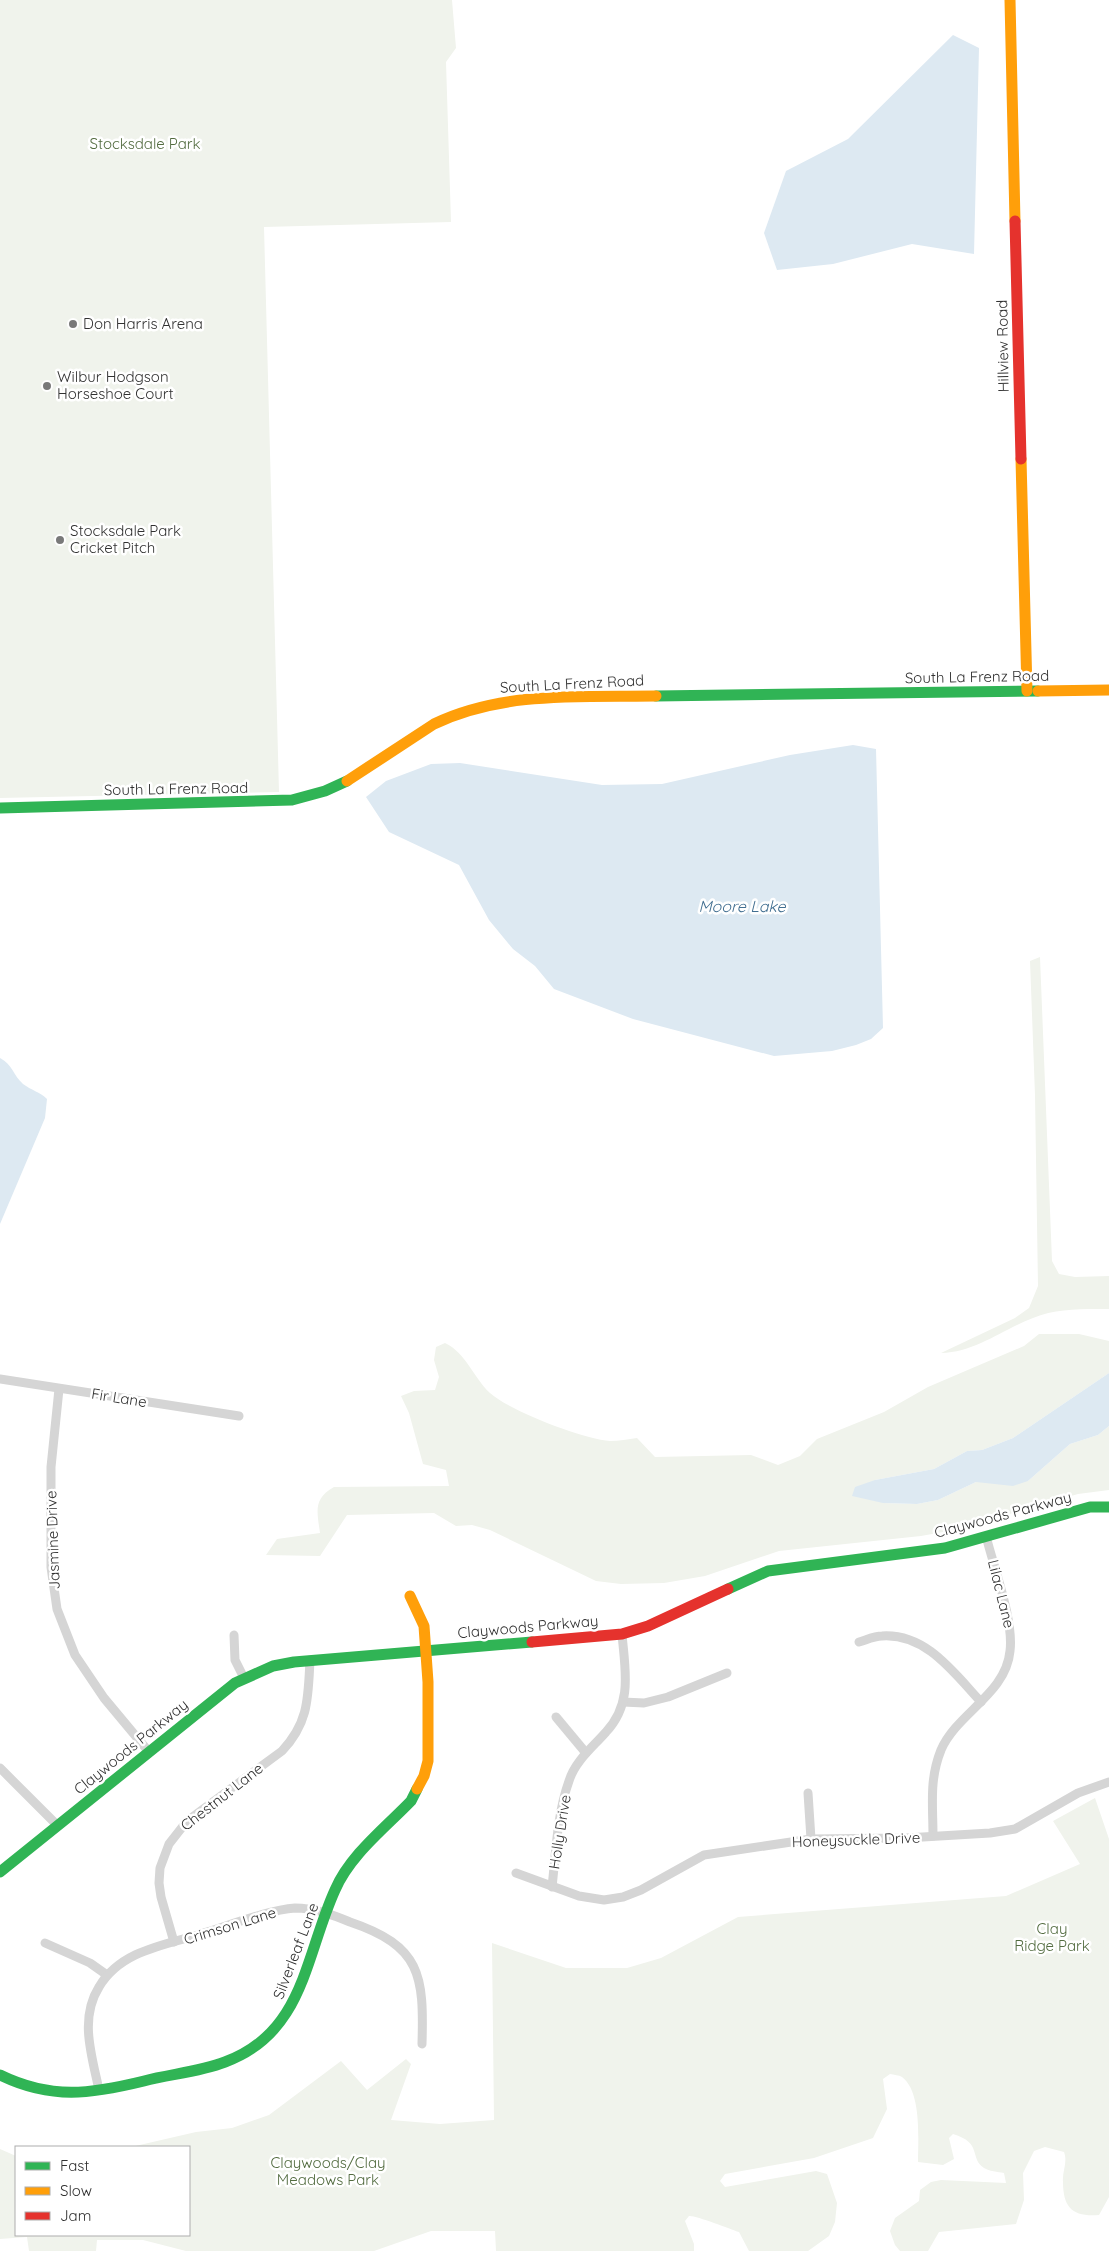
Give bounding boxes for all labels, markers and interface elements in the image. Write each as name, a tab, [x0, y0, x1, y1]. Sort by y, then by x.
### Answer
park label: Stocksdale Park	[89, 134, 201, 153]
street label: Hillview Road	[992, 299, 1013, 393]
place label: Don Harris Arena	[83, 314, 203, 333]
marker: Don Harris Arena	[67, 318, 79, 330]
place label: Wilbur Hodgson Horseshoe Court	[57, 367, 174, 403]
marker: Wilbur Hodgson Horseshoe Court	[41, 380, 53, 392]
place label: Stocksdale Park Cricket Pitch	[70, 521, 181, 557]
marker: Stocksdale Park Cricket Pitch	[54, 534, 66, 546]
street label: South La Frenz Road	[905, 666, 1049, 687]
street label: South La Frenz Road	[499, 670, 645, 697]
street label: South La Frenz Road	[104, 778, 248, 799]
water label: Moore Lake	[698, 896, 787, 916]
street label: Fir Lane	[90, 1384, 148, 1411]
street label: Claywoods Parkway	[932, 1487, 1074, 1542]
street label: Jasmine Drive	[41, 1490, 64, 1590]
street label: Lilac Lane	[984, 1558, 1019, 1630]
street label: Claywoods Parkway	[457, 1611, 599, 1642]
street label: Claywoods Parkway	[70, 1695, 192, 1798]
street label: Chestnut Lane	[177, 1758, 267, 1835]
street label: Holly Drive	[544, 1793, 575, 1871]
street label: Honeysuckle Drive	[791, 1828, 921, 1851]
street label: Silverleaf Lane	[268, 1900, 323, 2002]
street label: Crimson Lane	[181, 1902, 278, 1949]
park label: Clay Ridge Park	[1014, 1919, 1090, 1955]
legend	[15, 2146, 190, 2236]
park label: Claywoods/Clay Meadows Park	[270, 2153, 386, 2189]
text: Fast	[60, 2156, 89, 2175]
text: Slow	[60, 2181, 92, 2200]
text: Jam	[60, 2206, 91, 2225]

